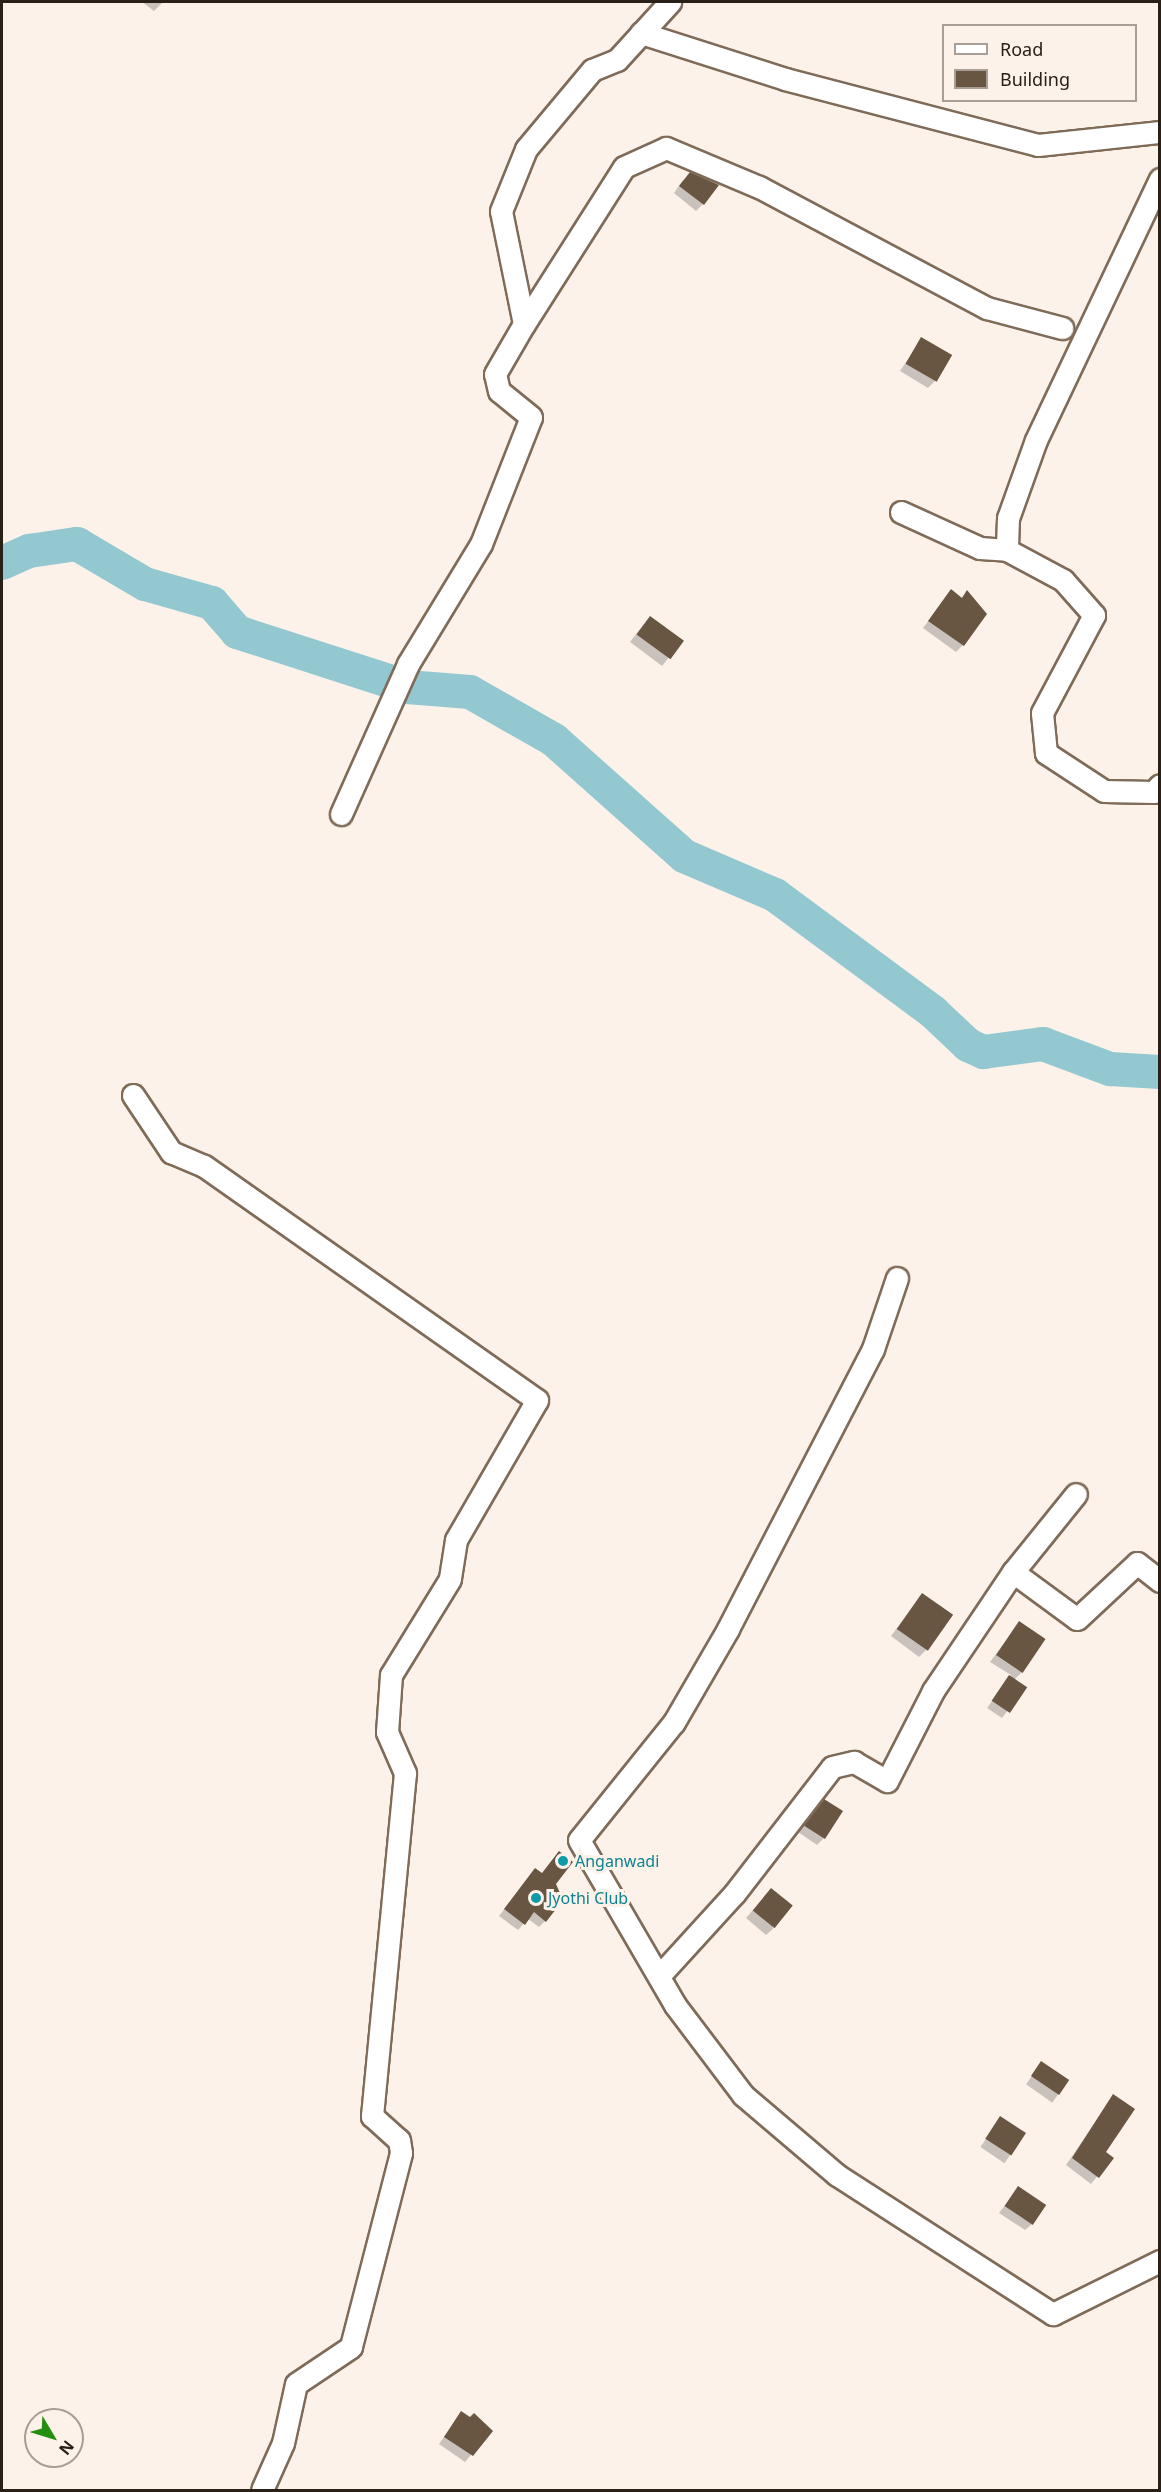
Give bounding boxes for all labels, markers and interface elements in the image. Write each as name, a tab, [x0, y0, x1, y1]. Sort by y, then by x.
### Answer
legend	[942, 24, 1137, 102]
text: Road	[1000, 37, 1043, 61]
text: Building	[1000, 67, 1070, 91]
place label: Anganwadi	[575, 1851, 659, 1871]
marker: Anganwadi	[556, 1854, 570, 1868]
place label: Jyothi Club	[548, 1888, 628, 1908]
marker: Jyothi Club	[529, 1891, 543, 1905]
north arrow	[24, 2408, 84, 2468]
text: N	[54, 2436, 79, 2460]

